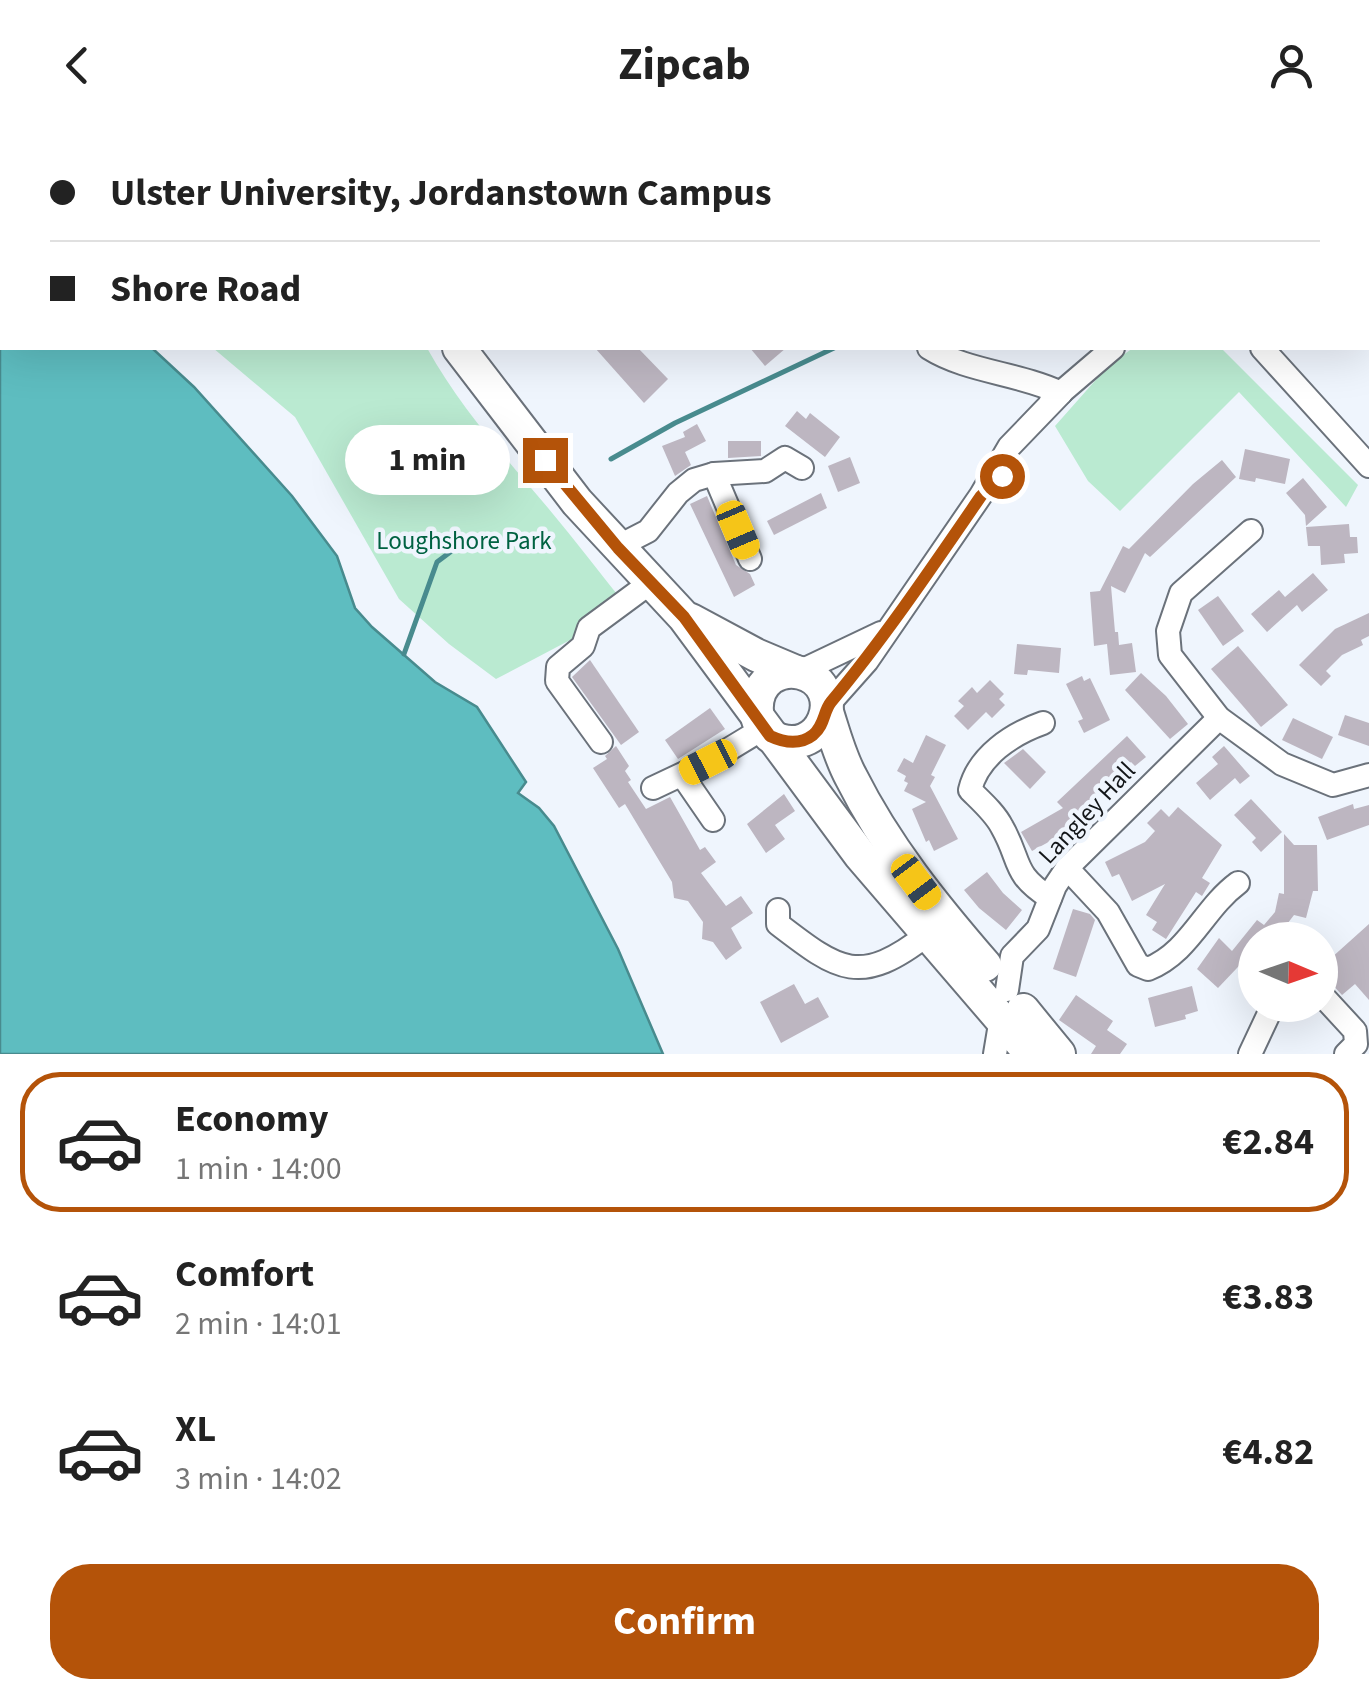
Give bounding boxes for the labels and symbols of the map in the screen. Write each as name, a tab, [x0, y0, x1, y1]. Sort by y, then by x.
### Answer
callout: 1 min	[345, 425, 510, 495]
route end	[523, 438, 568, 483]
route start	[980, 454, 1025, 499]
car	[712, 497, 764, 563]
park label: Loughshore Park	[376, 523, 552, 559]
car	[674, 735, 742, 789]
street label: Langley Hall	[1030, 754, 1144, 872]
car	[886, 849, 946, 915]
north arrow	[1238, 922, 1338, 1022]

